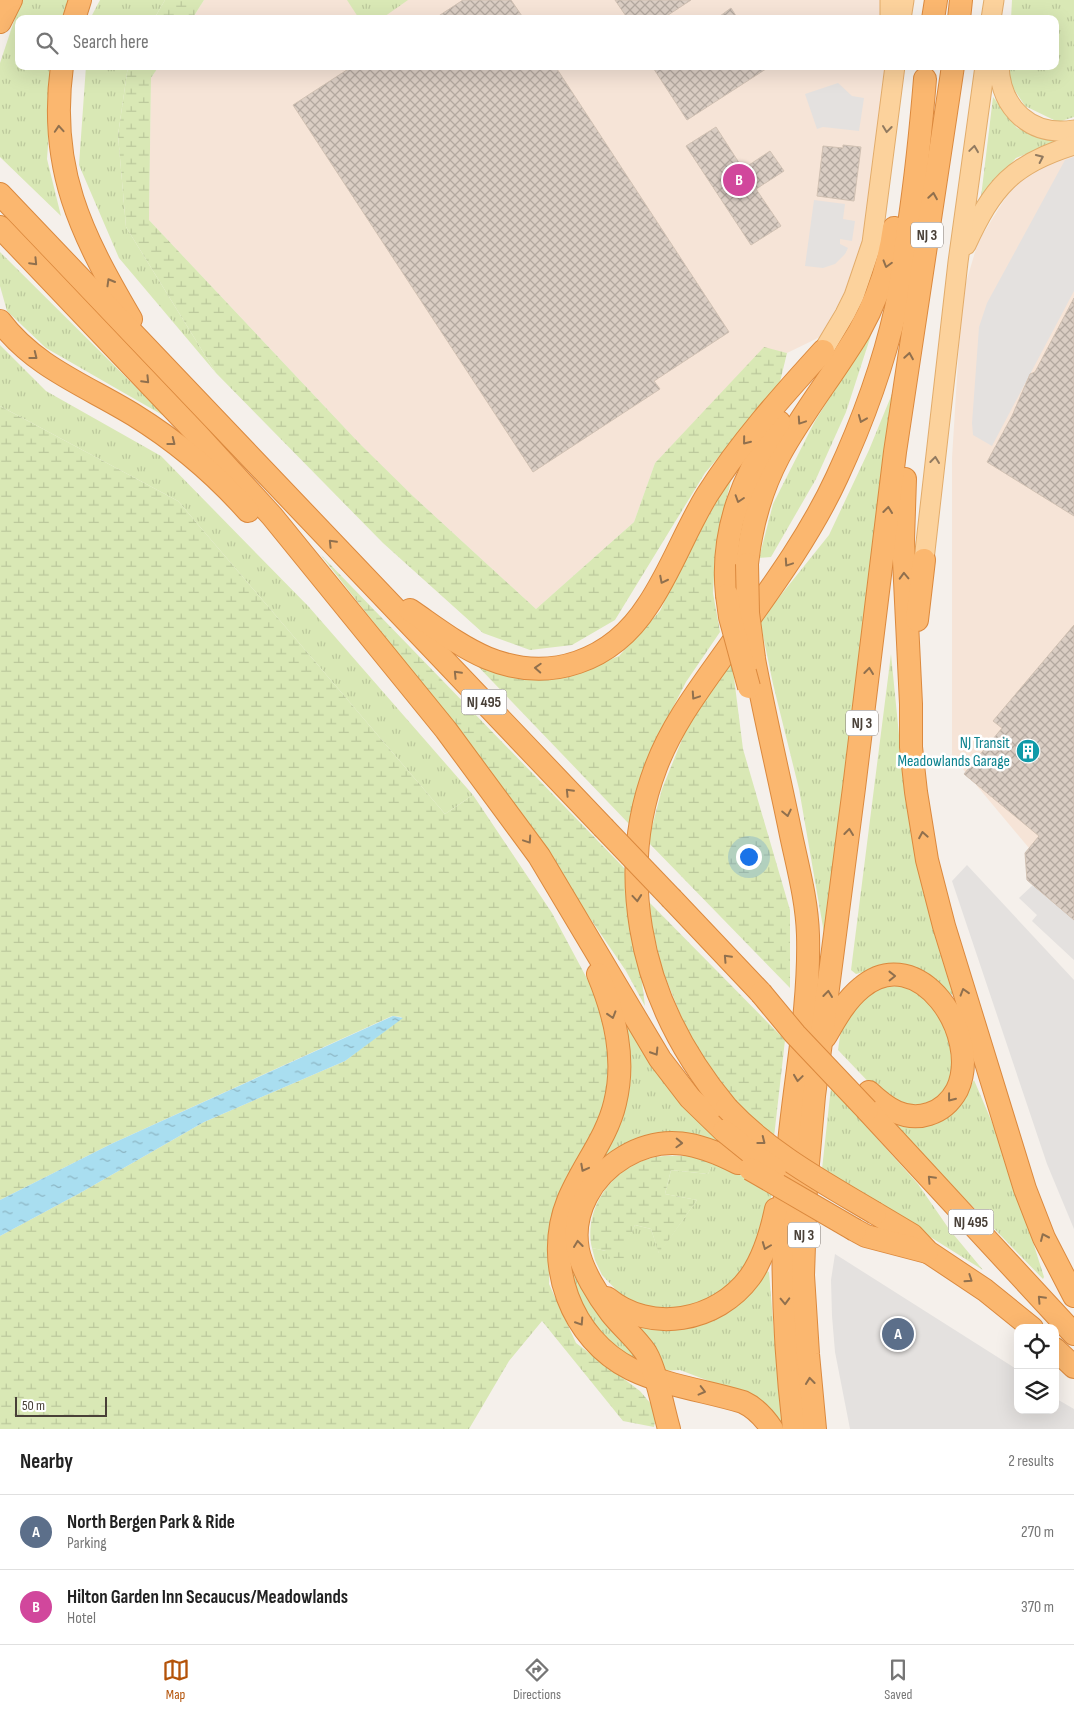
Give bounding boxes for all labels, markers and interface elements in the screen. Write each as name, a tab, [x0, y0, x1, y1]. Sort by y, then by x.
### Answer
search box	[15, 15, 1059, 70]
icon: search	[33, 29, 61, 57]
text: Search here	[73, 31, 149, 54]
one-way arrow	[54, 125, 65, 133]
one-way arrow	[882, 126, 893, 134]
one-way arrow	[968, 145, 979, 153]
one-way arrow	[1035, 153, 1044, 164]
pin: B	[723, 161, 755, 199]
one-way arrow	[928, 191, 938, 200]
road number: NJ 3	[911, 222, 943, 248]
one-way arrow	[28, 256, 37, 265]
one-way arrow	[883, 259, 893, 267]
one-way arrow	[106, 278, 116, 287]
one-way arrow	[28, 350, 38, 359]
one-way arrow	[904, 352, 914, 361]
one-way arrow	[140, 374, 149, 383]
one-way arrow	[858, 414, 868, 423]
one-way arrow	[798, 415, 807, 424]
one-way arrow	[166, 436, 176, 445]
one-way arrow	[743, 436, 752, 445]
one-way arrow	[929, 455, 940, 463]
one-way arrow	[735, 495, 745, 503]
one-way arrow	[882, 506, 893, 514]
one-way arrow	[329, 539, 338, 548]
one-way arrow	[785, 557, 794, 567]
one-way arrow	[899, 572, 910, 580]
one-way arrow	[659, 575, 669, 584]
one-way arrow	[533, 663, 541, 674]
one-way arrow	[863, 667, 874, 675]
one-way arrow	[454, 671, 463, 680]
road number: NJ 495	[462, 690, 506, 714]
one-way arrow	[692, 690, 701, 700]
road number: NJ 3	[846, 710, 878, 736]
place label: NJ Transit Meadowlands Garage	[897, 734, 1010, 771]
building icon: NJ Transit Meadowlands Garage	[1015, 738, 1041, 764]
one-way arrow	[566, 788, 575, 797]
one-way arrow	[781, 809, 791, 818]
one-way arrow	[843, 828, 854, 836]
one-way arrow	[918, 830, 928, 839]
one-way arrow	[522, 834, 531, 844]
your location	[736, 844, 762, 870]
one-way arrow	[631, 894, 642, 902]
one-way arrow	[724, 954, 733, 963]
one-way arrow	[888, 971, 896, 981]
one-way arrow	[960, 988, 970, 996]
one-way arrow	[822, 989, 833, 997]
one-way arrow	[606, 1010, 616, 1018]
one-way arrow	[649, 1046, 659, 1055]
one-way arrow	[793, 1075, 804, 1083]
one-way arrow	[948, 1092, 956, 1101]
one-way arrow	[757, 1136, 766, 1145]
one-way arrow	[675, 1138, 683, 1149]
one-way arrow	[580, 1163, 590, 1172]
one-way arrow	[928, 1176, 937, 1185]
road number: NJ 495	[948, 1210, 994, 1234]
road number: NJ 3	[788, 1222, 820, 1248]
one-way arrow	[1040, 1233, 1050, 1242]
one-way arrow	[573, 1240, 584, 1248]
one-way arrow	[762, 1241, 772, 1249]
one-way arrow	[963, 1273, 973, 1282]
one-way arrow	[1038, 1295, 1047, 1304]
one-way arrow	[779, 1297, 790, 1305]
pin: A	[882, 1315, 914, 1353]
one-way arrow	[574, 1316, 583, 1325]
map controls	[1014, 1324, 1059, 1414]
button: locate	[1014, 1324, 1059, 1369]
button: layers	[1014, 1369, 1059, 1414]
one-way arrow	[805, 1376, 816, 1384]
one-way arrow	[698, 1385, 707, 1396]
scale bar	[15, 1394, 108, 1417]
text: 50 m	[22, 1397, 45, 1414]
text: Nearby	[20, 1449, 73, 1474]
text: 2 results	[1008, 1452, 1054, 1471]
text: North Bergen Park & Ride	[67, 1511, 235, 1534]
text: A	[32, 1523, 40, 1542]
text: 270 m	[1021, 1523, 1054, 1542]
text: Parking	[67, 1534, 107, 1553]
text: Hilton Garden Inn Secaucus/Meadowlands	[67, 1586, 348, 1609]
text: B	[32, 1598, 40, 1617]
text: 370 m	[1021, 1598, 1054, 1617]
text: Hotel	[67, 1609, 96, 1628]
tab: Map	[162, 1656, 190, 1703]
tab: Directions	[513, 1656, 561, 1703]
tab: Saved	[884, 1656, 912, 1703]

